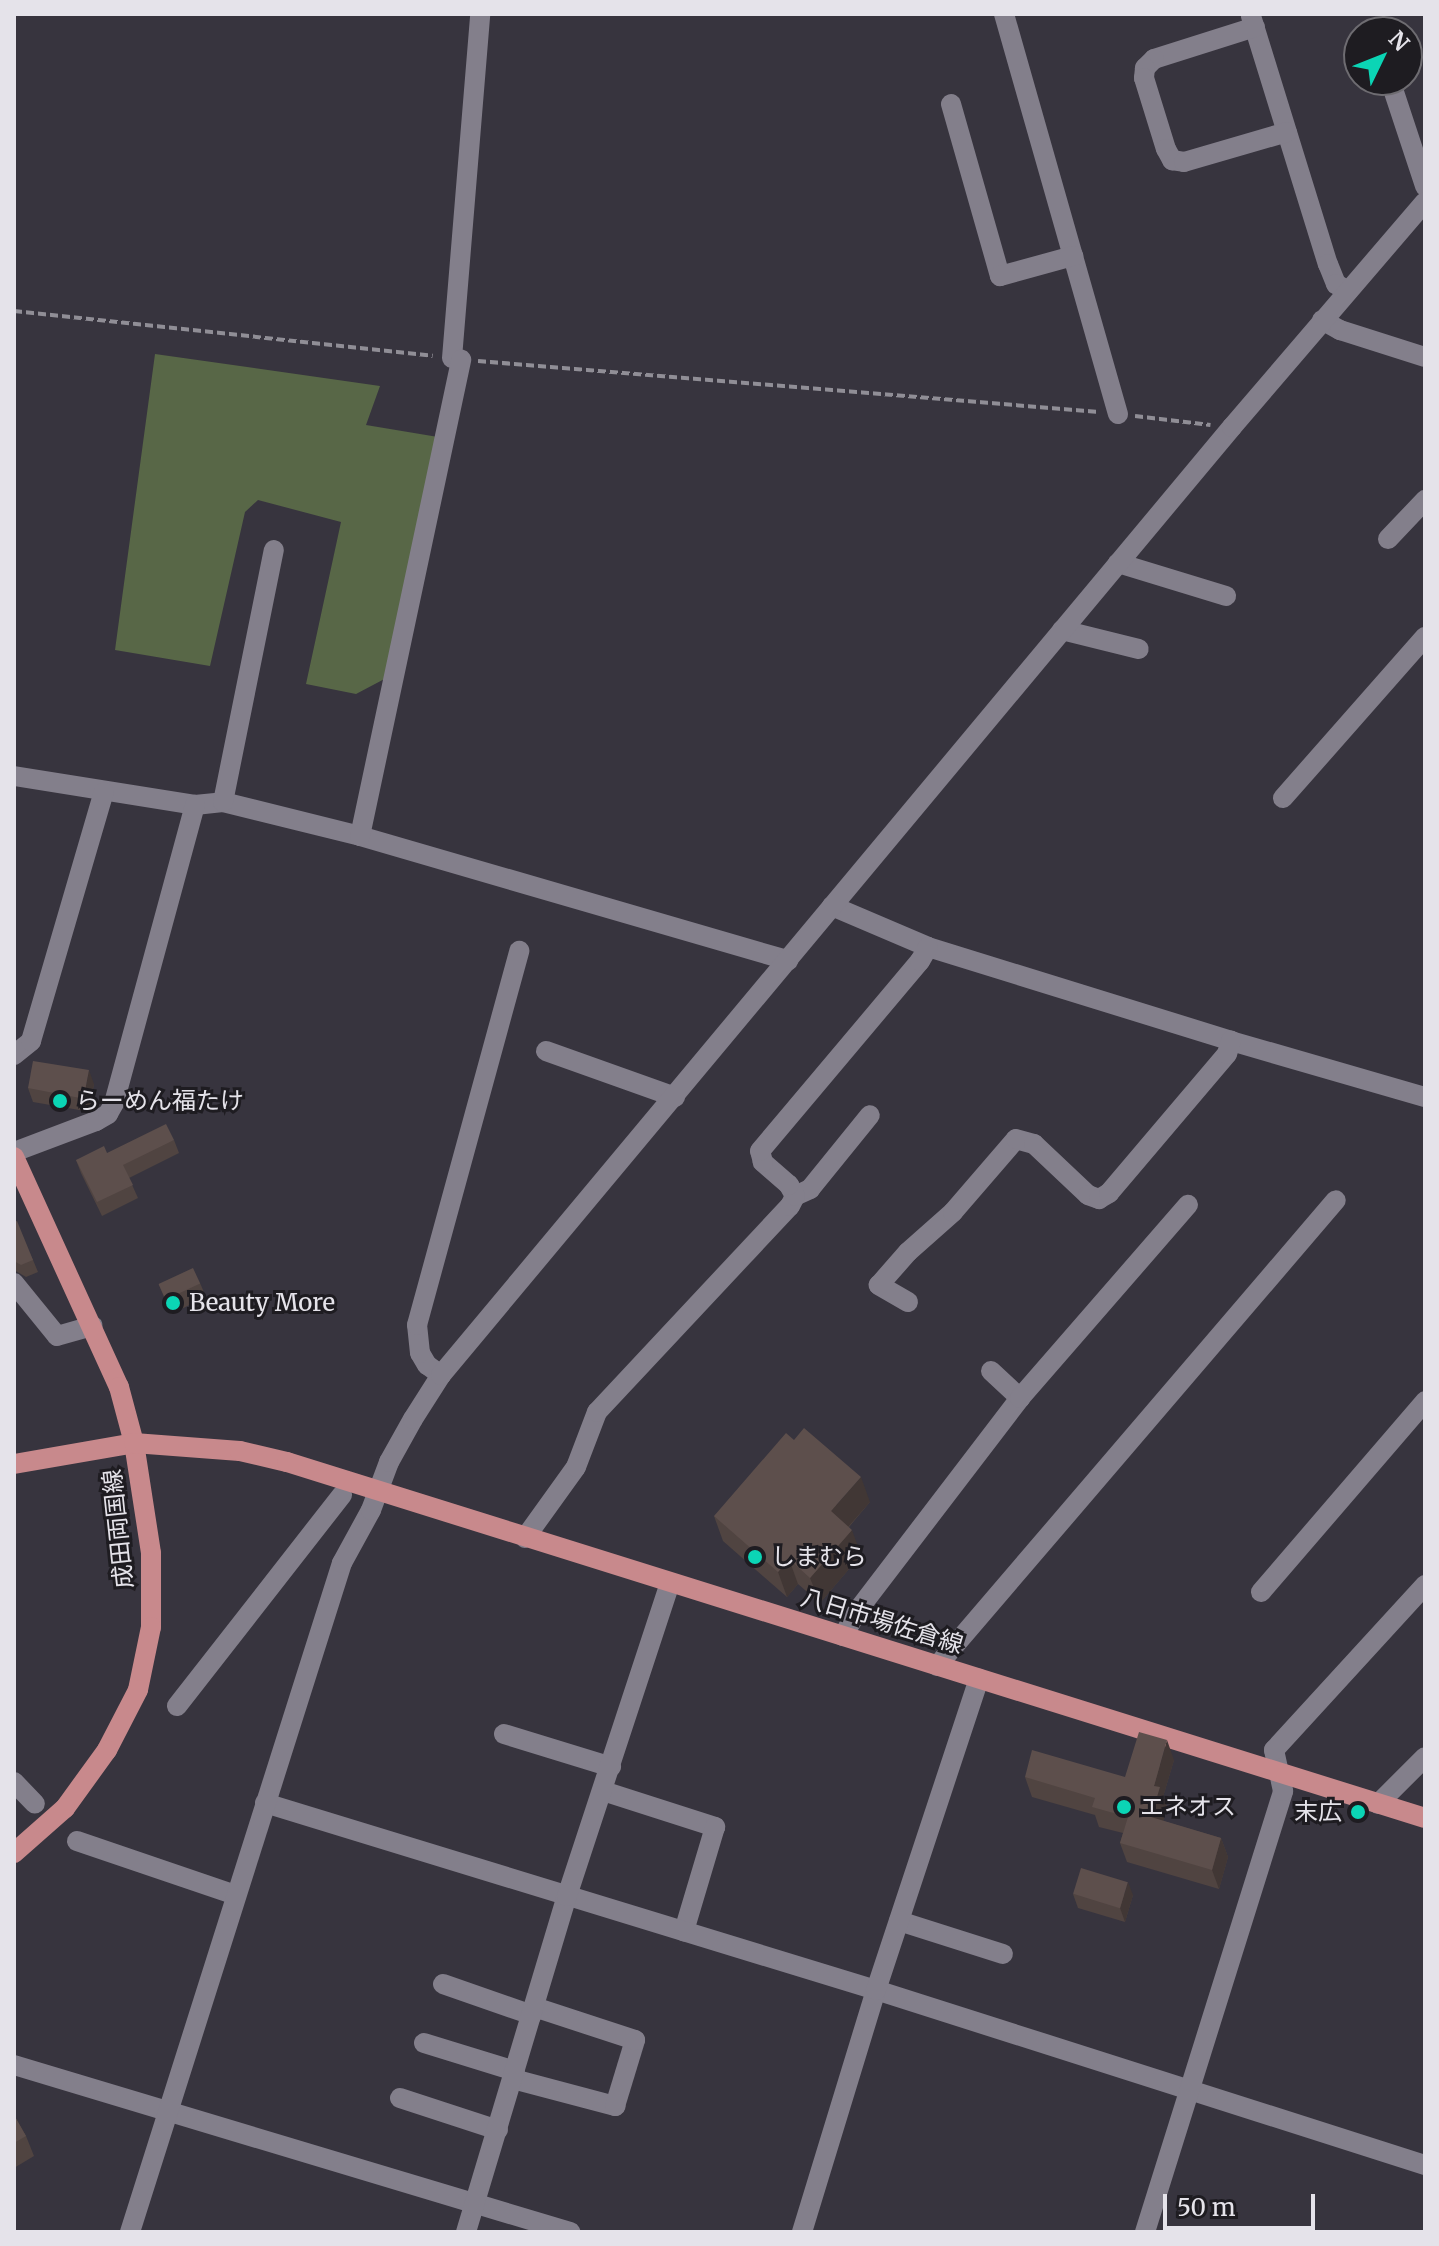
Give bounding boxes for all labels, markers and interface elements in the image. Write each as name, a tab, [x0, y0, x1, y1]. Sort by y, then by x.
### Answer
north arrow	[1343, 16, 1423, 96]
text: N	[1383, 25, 1415, 57]
place label: らーめん福たけ	[76, 1087, 244, 1115]
marker: らーめん福たけ	[51, 1092, 69, 1110]
place label: Beauty More	[189, 1289, 335, 1317]
marker: Beauty More	[164, 1294, 182, 1312]
street label: 成田両国線	[97, 1468, 139, 1590]
place label: しまむら	[771, 1543, 867, 1571]
marker: しまむら	[746, 1548, 764, 1566]
street label: 八日市場佐倉線	[797, 1583, 967, 1659]
place label: エネオス	[1140, 1793, 1236, 1821]
marker: エネオス	[1115, 1798, 1133, 1816]
place label: 末広	[1294, 1798, 1342, 1826]
marker: 末広	[1349, 1803, 1367, 1821]
scale bar	[1167, 2178, 1319, 2228]
text: 50 m	[1177, 2192, 1236, 2223]

